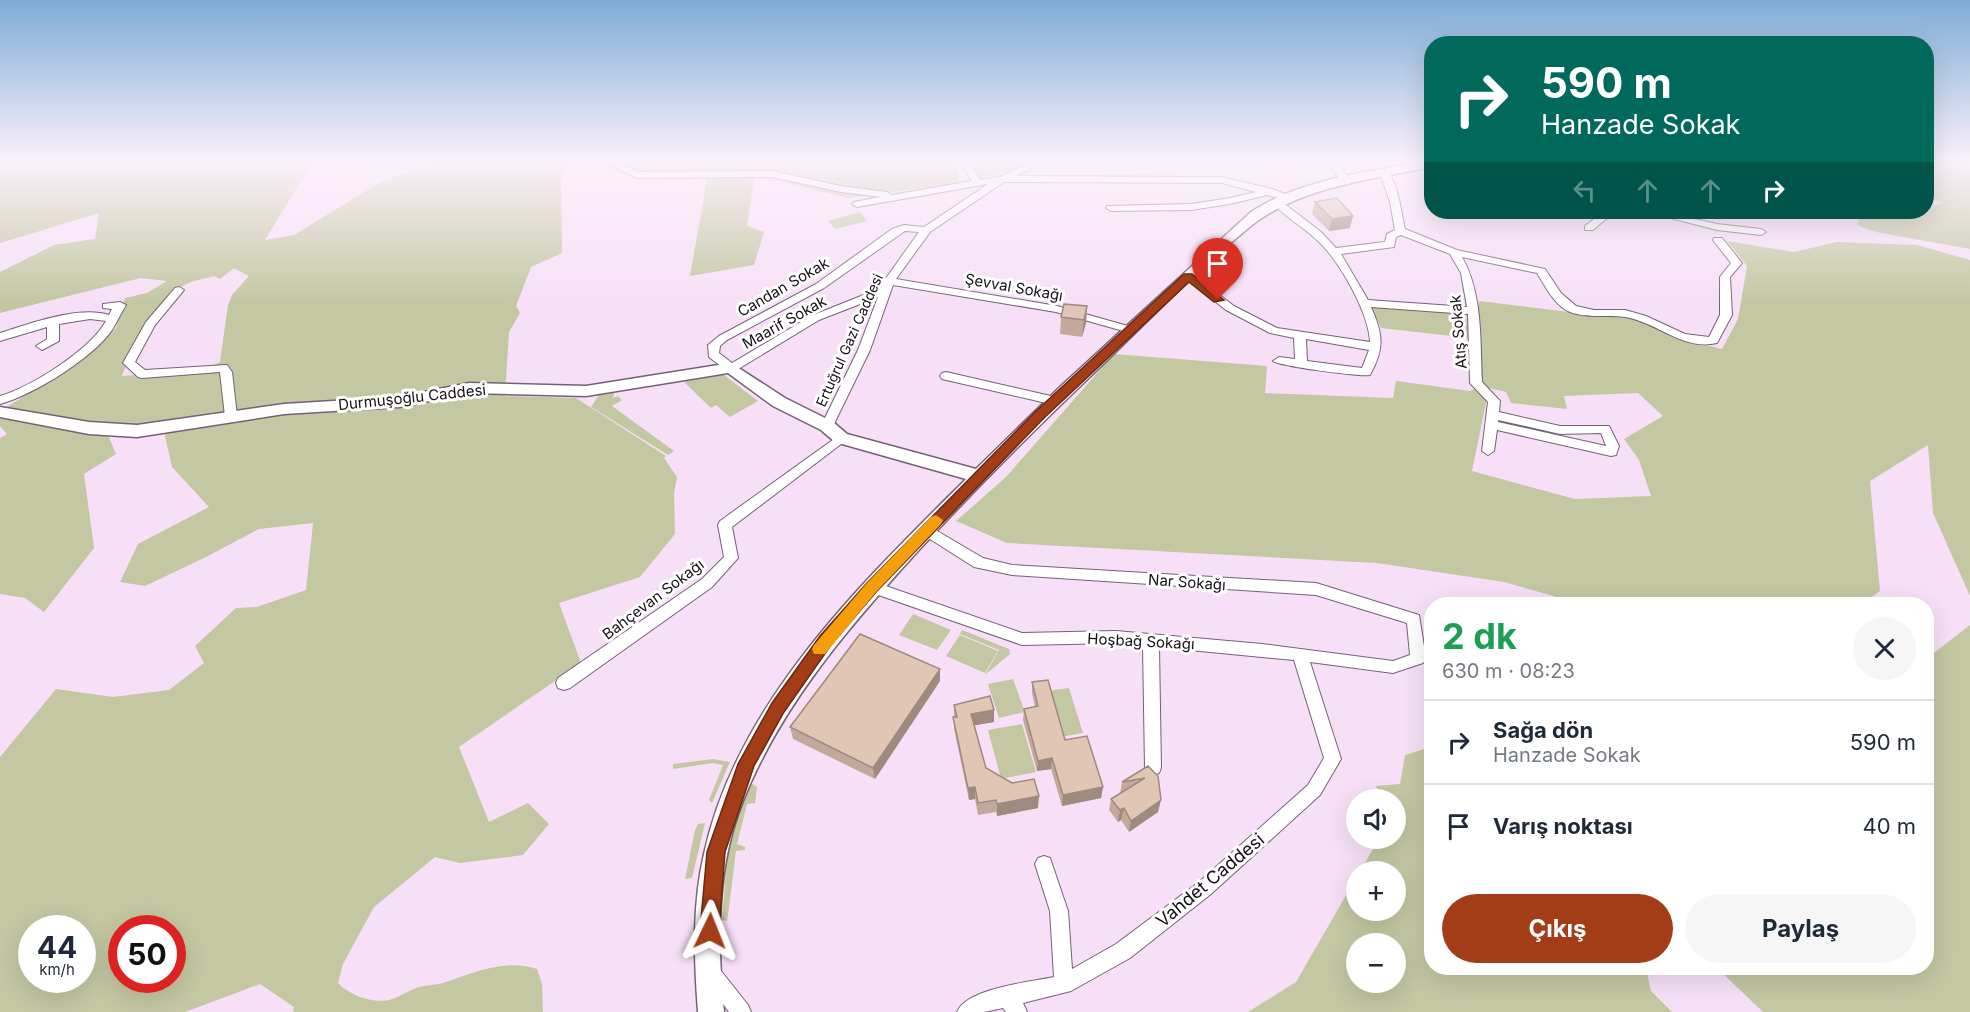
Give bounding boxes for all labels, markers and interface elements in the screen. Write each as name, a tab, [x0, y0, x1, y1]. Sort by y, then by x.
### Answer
text: 590 m	[1541, 57, 1672, 108]
icon: right	[1442, 60, 1520, 138]
text: Hanzade Sokak	[1541, 108, 1740, 141]
icon: left	[1568, 174, 1601, 207]
icon: ahead	[1631, 174, 1664, 207]
icon: ahead	[1694, 174, 1727, 207]
icon: right	[1757, 174, 1790, 207]
pin	[1192, 238, 1243, 300]
icon: arrive	[1201, 247, 1234, 280]
street label: Candan Sokak	[734, 253, 833, 321]
street label: Şevval Sokağı	[963, 269, 1065, 305]
street label: Ertuğrul Gazi Caddesi	[812, 271, 886, 409]
street label: Maarif Sokak	[739, 291, 830, 353]
street label: Atış Sokak	[1445, 293, 1471, 370]
street label: Durmuşoğlu Caddesi	[337, 380, 487, 414]
street label: Bahçevan Sokağı	[599, 555, 707, 643]
street label: Nar Sokağı	[1148, 570, 1226, 594]
text: 2 dk	[1442, 614, 1517, 658]
button: close	[1853, 617, 1916, 680]
street label: Hoşbağ Sokağı	[1087, 629, 1195, 653]
text: 630 m · 08:23	[1442, 659, 1575, 683]
text: Sağa dön	[1493, 717, 1593, 743]
icon: right	[1442, 726, 1475, 759]
text: 590 m	[1850, 729, 1916, 755]
text: Hanzade Sokak	[1493, 743, 1641, 767]
map controls	[1346, 789, 1406, 993]
button: sound	[1346, 789, 1406, 849]
icon: arrive	[1442, 810, 1475, 843]
text: Varış noktası	[1493, 813, 1633, 839]
text: 40 m	[1862, 813, 1916, 839]
street label: Vahdet Caddesi	[1152, 829, 1268, 931]
button: +	[1346, 861, 1406, 921]
button: Çıkış	[1442, 894, 1673, 963]
button: Paylaş	[1685, 894, 1916, 963]
position arrow	[678, 899, 742, 963]
speed limit sign: 50	[108, 915, 186, 993]
text: 44	[37, 929, 77, 965]
button: −	[1346, 933, 1406, 993]
text: km/h	[39, 960, 75, 979]

